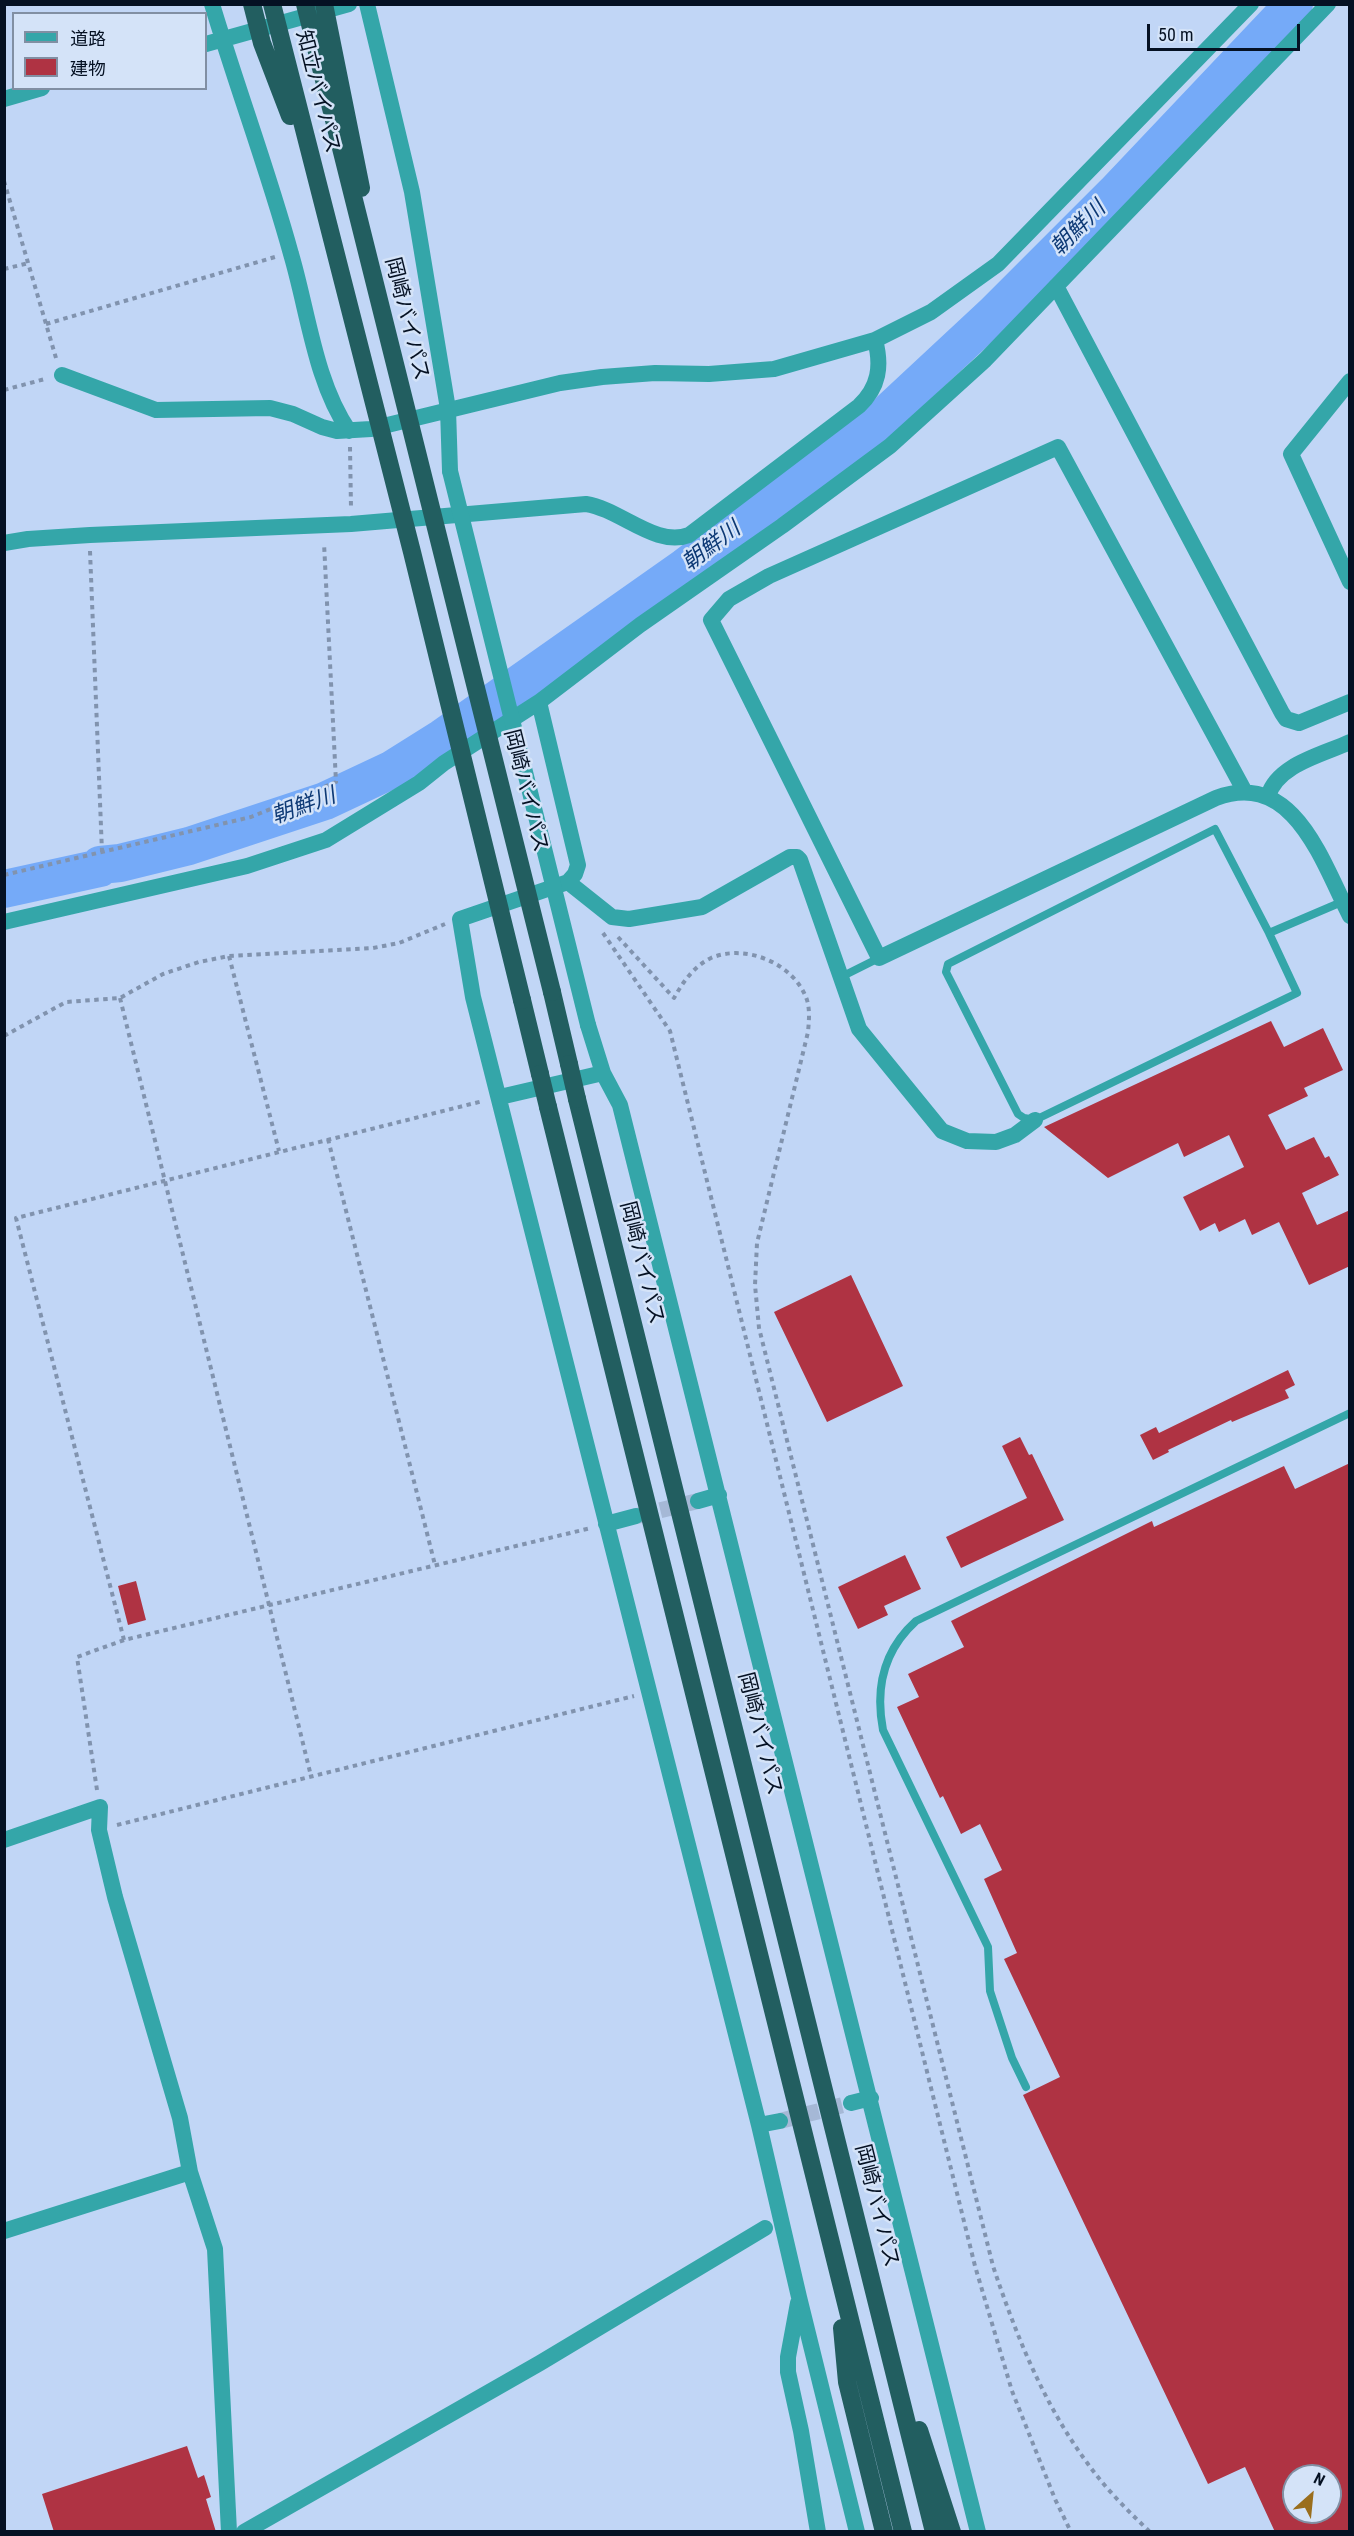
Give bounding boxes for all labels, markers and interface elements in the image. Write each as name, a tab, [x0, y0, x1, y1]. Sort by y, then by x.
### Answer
legend	[12, 12, 207, 90]
scale bar	[1150, 12, 1303, 50]
text: 50 m	[1158, 24, 1193, 45]
text: 道路	[70, 28, 106, 49]
street label: 知立バイパス	[290, 28, 344, 156]
text: 建物	[70, 58, 106, 79]
water label: 朝鮮川	[1046, 196, 1112, 262]
street label: 岡崎バイパス	[379, 255, 433, 383]
water label: 朝鮮川	[678, 517, 746, 577]
street label: 岡崎バイパス	[498, 727, 552, 855]
water label: 朝鮮川	[268, 783, 340, 831]
street label: 岡崎バイパス	[614, 1199, 668, 1327]
street label: 岡崎バイパス	[732, 1670, 786, 1798]
street label: 岡崎バイパス	[849, 2142, 903, 2270]
north arrow	[1282, 2464, 1342, 2524]
text: N	[1311, 2469, 1328, 2490]

